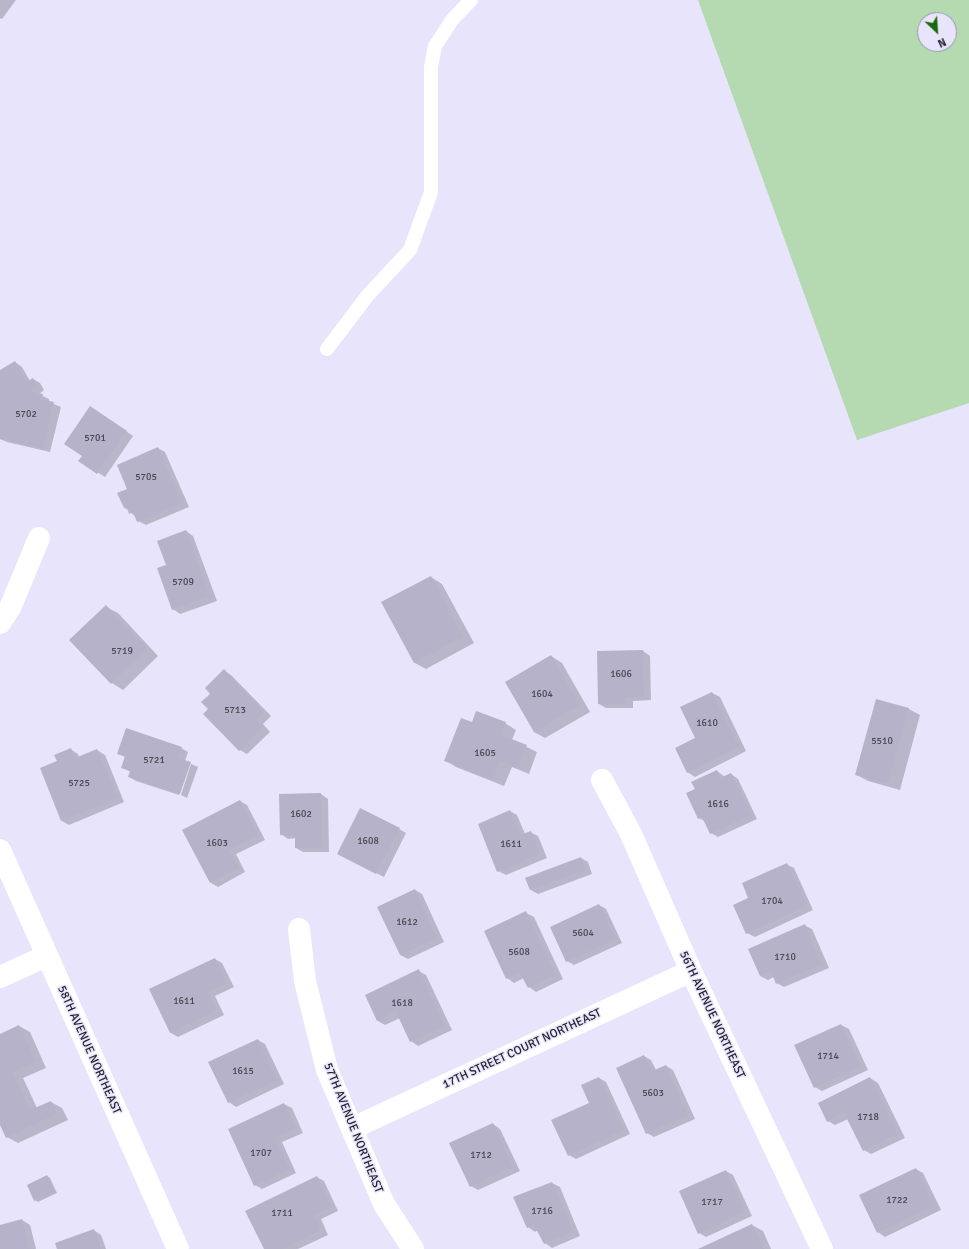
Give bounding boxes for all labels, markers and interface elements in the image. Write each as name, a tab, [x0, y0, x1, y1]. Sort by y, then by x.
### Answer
north arrow	[917, 12, 957, 52]
text: N	[936, 35, 948, 50]
house number: 5702	[15, 408, 37, 420]
house number: 5701	[84, 432, 106, 444]
house number: 5705	[135, 471, 157, 483]
house number: 5709	[172, 576, 194, 588]
house number: 5719	[111, 645, 133, 657]
house number: 1606	[610, 668, 632, 680]
house number: 1604	[531, 688, 553, 700]
house number: 5713	[224, 704, 246, 716]
house number: 1610	[696, 717, 718, 729]
house number: 5510	[871, 735, 893, 747]
house number: 1605	[474, 747, 496, 759]
house number: 5721	[143, 754, 165, 766]
house number: 5725	[68, 777, 90, 789]
house number: 1616	[707, 798, 729, 810]
house number: 1602	[290, 808, 312, 820]
house number: 1608	[357, 835, 379, 847]
house number: 1603	[206, 837, 228, 849]
house number: 1611	[500, 838, 522, 850]
house number: 1704	[761, 895, 783, 907]
house number: 1612	[396, 916, 418, 928]
house number: 5604	[572, 927, 594, 939]
house number: 5608	[508, 946, 530, 958]
street label: 56TH AVENUE NORTHEAST	[676, 949, 748, 1081]
house number: 1710	[774, 951, 796, 963]
street label: 58TH AVENUE NORTHEAST	[54, 984, 124, 1116]
house number: 1611	[173, 995, 195, 1007]
house number: 1618	[391, 997, 413, 1009]
street label: 17TH STREET COURT NORTHEAST	[440, 1006, 604, 1092]
house number: 1714	[817, 1050, 839, 1062]
street label: 57TH AVENUE NORTHEAST	[320, 1061, 386, 1195]
house number: 1615	[232, 1065, 254, 1077]
house number: 5603	[642, 1087, 664, 1099]
house number: 1718	[857, 1111, 879, 1123]
house number: 1707	[250, 1147, 272, 1159]
house number: 1712	[470, 1149, 492, 1161]
house number: 1722	[886, 1194, 908, 1206]
house number: 1717	[701, 1196, 723, 1208]
house number: 1716	[531, 1205, 553, 1217]
house number: 1711	[271, 1207, 293, 1219]

